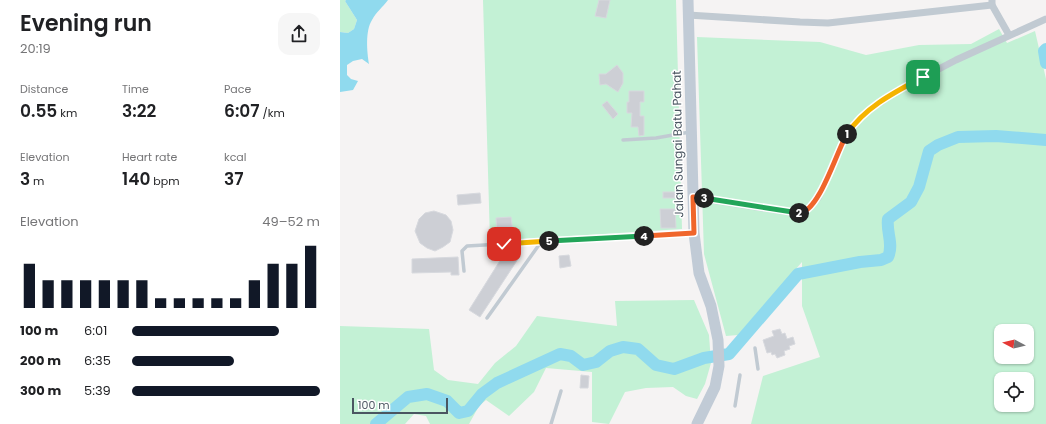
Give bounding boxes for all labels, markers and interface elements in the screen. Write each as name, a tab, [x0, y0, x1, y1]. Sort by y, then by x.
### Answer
text: Evening run	[20, 8, 152, 39]
button: share	[278, 13, 320, 55]
text: 20:19	[20, 39, 51, 58]
pin	[906, 60, 940, 94]
icon: arrive	[912, 66, 934, 88]
street label: Jalan Sungai Batu Pahat	[668, 70, 687, 218]
text: Distance	[20, 81, 68, 97]
text: Time	[122, 81, 149, 97]
text: Pace	[224, 81, 251, 97]
text: 0.55	[20, 99, 57, 123]
text: 3:22	[122, 99, 156, 123]
text: 6:07	[224, 99, 260, 123]
text: km	[57, 105, 77, 121]
text: /km	[260, 105, 285, 121]
pin: 1	[837, 124, 857, 144]
text: 1	[845, 126, 849, 142]
text: Elevation	[20, 149, 70, 165]
text: Heart rate	[122, 149, 177, 165]
text: kcal	[224, 149, 246, 165]
text: 3	[20, 167, 30, 191]
text: 140	[122, 167, 150, 191]
text: 37	[224, 167, 244, 191]
text: m	[30, 173, 44, 189]
text: bpm	[150, 173, 180, 189]
pin: 3	[694, 188, 714, 208]
text: 3	[701, 190, 707, 206]
pin: 2	[789, 203, 809, 223]
text: 2	[796, 205, 802, 221]
text: Elevation	[20, 212, 79, 231]
text: 49–52 m	[262, 212, 320, 231]
pin: 4	[634, 226, 654, 246]
pin	[487, 227, 521, 261]
text: 4	[640, 228, 648, 244]
pin: 5	[539, 231, 559, 251]
icon: check	[493, 233, 515, 255]
text: 5	[545, 233, 553, 249]
text: 100 m	[20, 321, 58, 340]
text: 6:01	[84, 321, 107, 340]
north arrow	[994, 324, 1034, 364]
map controls	[994, 324, 1034, 412]
text: 200 m	[20, 351, 61, 370]
text: 6:35	[84, 351, 111, 370]
button: locate	[994, 372, 1034, 412]
text: 300 m	[20, 381, 61, 400]
text: 5:39	[84, 381, 111, 400]
scale bar	[352, 396, 448, 415]
text: 100 m	[358, 397, 390, 413]

